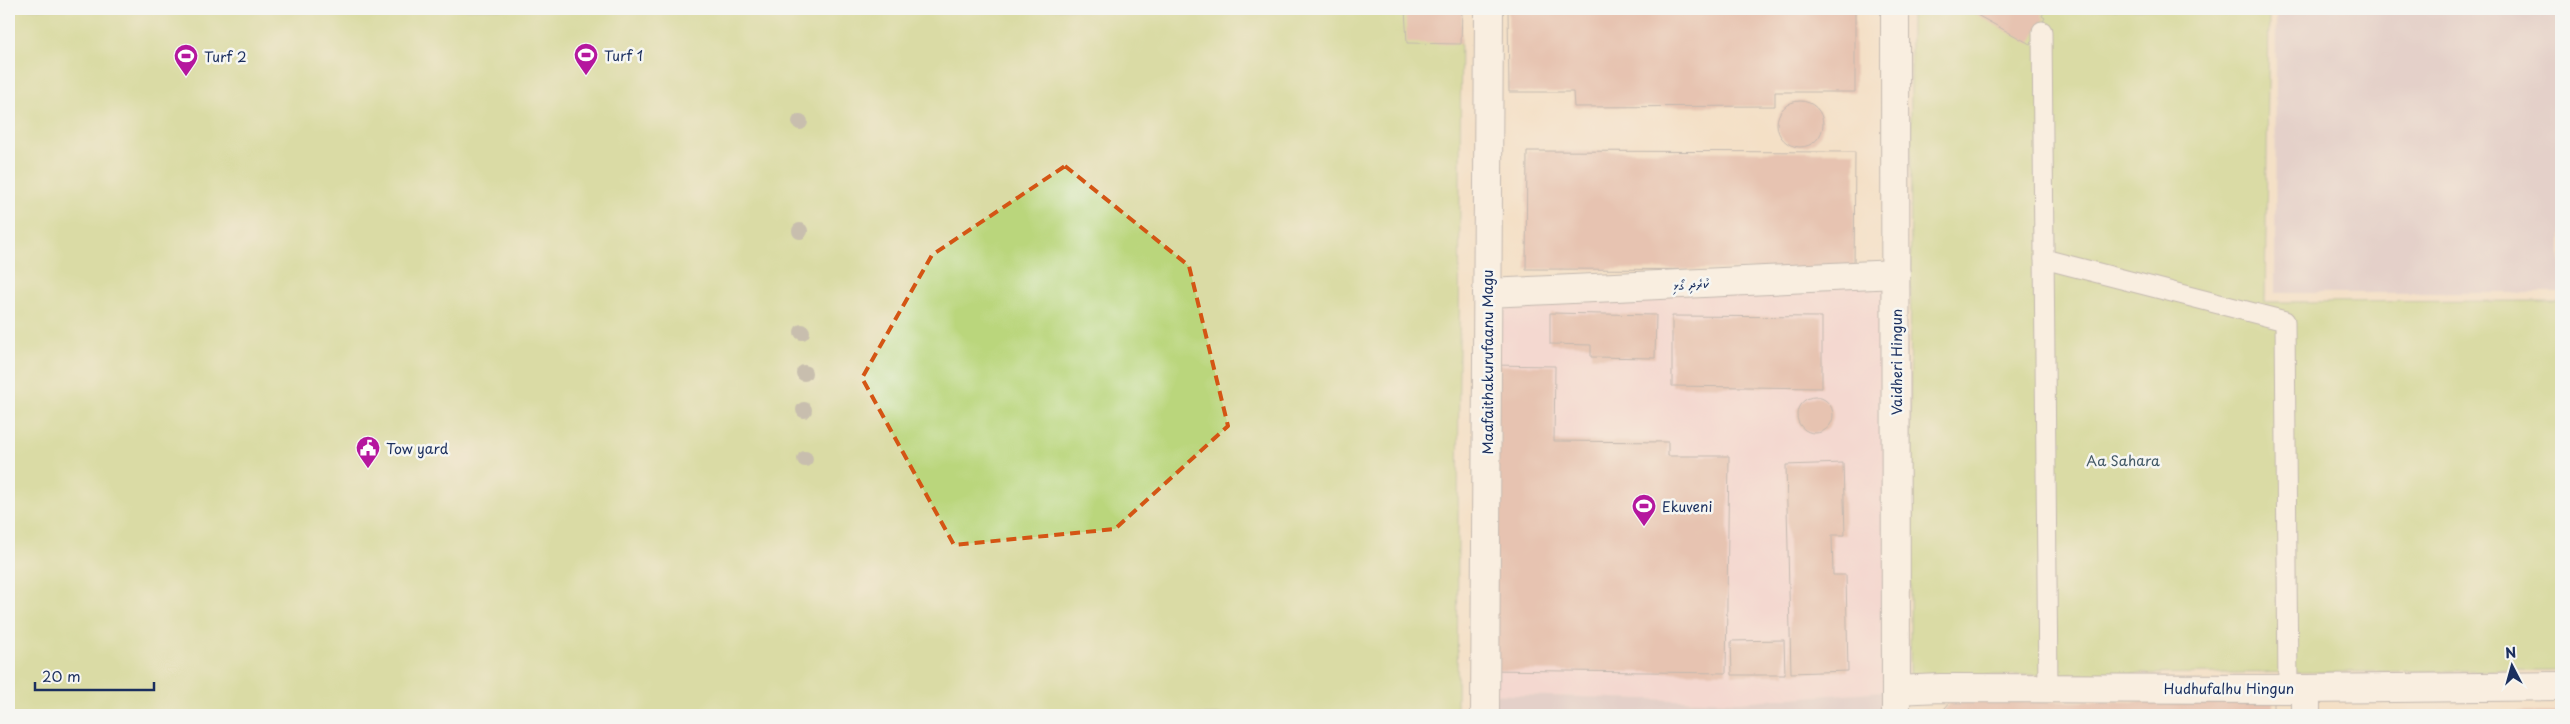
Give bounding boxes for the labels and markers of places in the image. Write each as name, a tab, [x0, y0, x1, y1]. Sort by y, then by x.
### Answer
sports icon: Turf 1	[573, 42, 599, 76]
sports icon: Turf 2	[173, 43, 199, 77]
place label: Turf 1	[604, 45, 643, 66]
place label: Turf 2	[204, 46, 247, 67]
public building icon: Tow yard	[355, 435, 381, 469]
place label: Tow yard	[386, 438, 449, 459]
sports icon: Ekuveni	[1631, 493, 1657, 527]
place label: Ekuveni	[1662, 496, 1712, 517]

